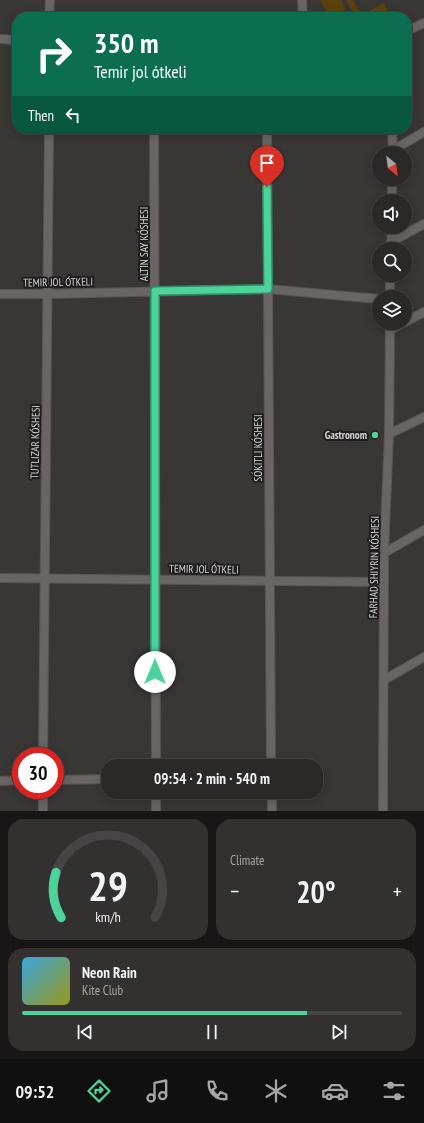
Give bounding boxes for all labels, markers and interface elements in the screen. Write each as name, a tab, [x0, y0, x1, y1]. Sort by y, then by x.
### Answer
text: 350 m	[94, 24, 158, 61]
icon: right	[28, 28, 80, 80]
text: Temir jol ótkeli	[94, 60, 187, 83]
icon: left	[62, 104, 84, 126]
text: Then	[28, 106, 54, 125]
pin	[250, 146, 284, 187]
north arrow	[372, 146, 412, 186]
map controls	[372, 146, 412, 330]
icon: arrive	[256, 152, 278, 174]
button: sound	[372, 194, 412, 234]
street label: ALTIN SAY KÓSHESI	[137, 207, 151, 281]
button: search	[372, 242, 412, 282]
street label: TEMIR JOL ÓTKELI	[23, 274, 93, 290]
button: layers	[372, 290, 412, 330]
street label: TUTLIZAR KÓSHESI	[27, 405, 43, 479]
street label: SÓKITLI KÓSHESI	[251, 415, 265, 481]
place label: Gastronom	[325, 428, 367, 442]
marker: Gastronom	[370, 430, 380, 440]
street label: FARHAD SHIYRIN KÓSHESI	[366, 516, 382, 618]
street label: TEMIR JOL ÓTKELI	[169, 561, 239, 577]
position arrow	[134, 651, 176, 693]
speed limit sign: 30	[12, 747, 64, 799]
text: 09:54 · 2 min · 540 m	[154, 769, 270, 788]
text: Climate	[230, 852, 264, 869]
text: 29	[88, 858, 128, 911]
text: 20°	[296, 872, 336, 911]
text: −	[230, 877, 239, 905]
text: +	[393, 877, 402, 905]
text: km/h	[95, 906, 121, 925]
text: Neon Rain	[82, 963, 137, 982]
text: Kite Club	[82, 982, 123, 999]
icon: previous	[74, 1021, 96, 1043]
icon: pause	[201, 1021, 223, 1043]
icon: next	[328, 1021, 350, 1043]
icon: directions	[85, 1077, 113, 1105]
icon: music	[144, 1077, 172, 1105]
icon: phone	[203, 1077, 231, 1105]
icon: climate	[262, 1077, 290, 1105]
icon: car	[321, 1077, 349, 1105]
icon: filters	[380, 1077, 408, 1105]
text: 09:52	[16, 1080, 54, 1103]

